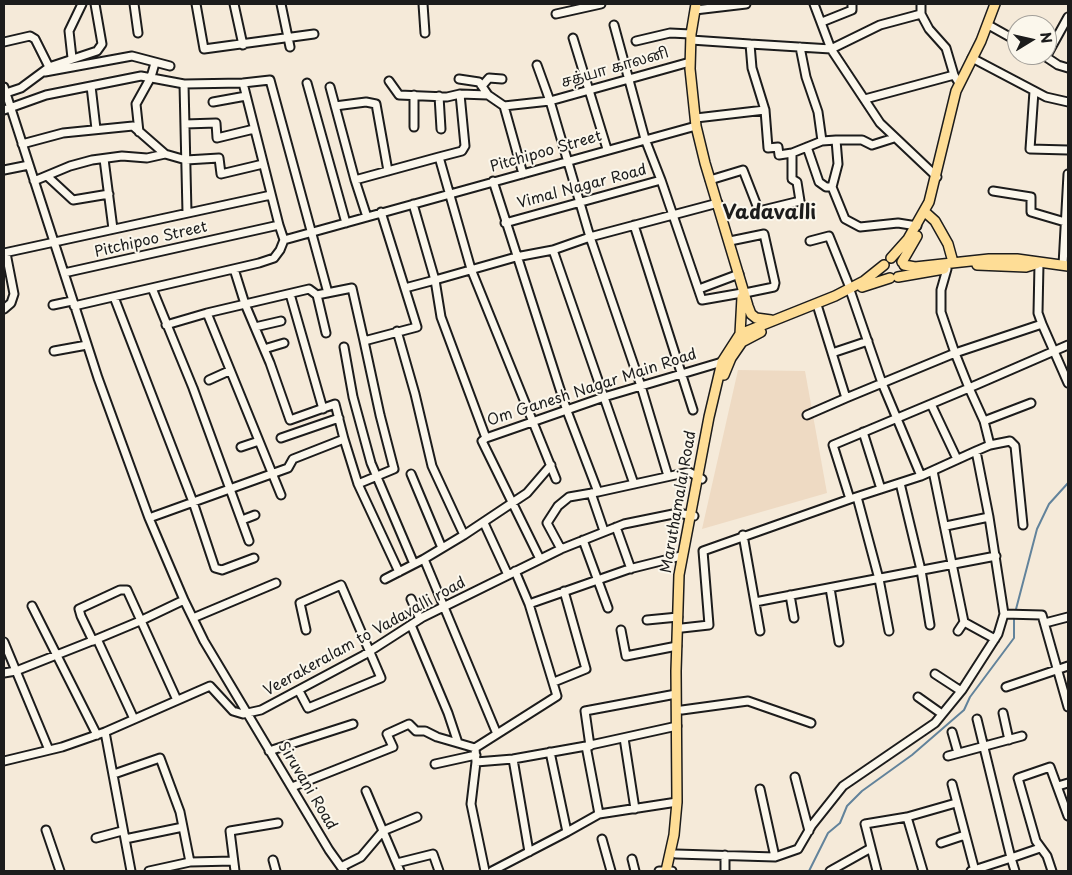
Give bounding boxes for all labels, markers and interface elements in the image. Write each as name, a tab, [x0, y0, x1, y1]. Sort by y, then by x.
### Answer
north arrow	[1007, 15, 1057, 65]
text: N	[1035, 31, 1058, 45]
street label: சத்யா காலனி	[559, 44, 671, 92]
street label: Pitchipoo Street	[488, 127, 604, 177]
street label: Vimal Nagar Road	[515, 161, 649, 213]
district label: Vadavalli	[722, 201, 816, 225]
street label: Pitchipoo Street	[93, 218, 209, 262]
street label: Om Ganesh Nagar Main Road	[485, 346, 699, 430]
street label: Maruthamalai Road	[658, 429, 700, 575]
street label: Veerakeralam to Vadavalli road	[261, 574, 469, 700]
street label: Siruvani Road	[274, 739, 340, 833]

